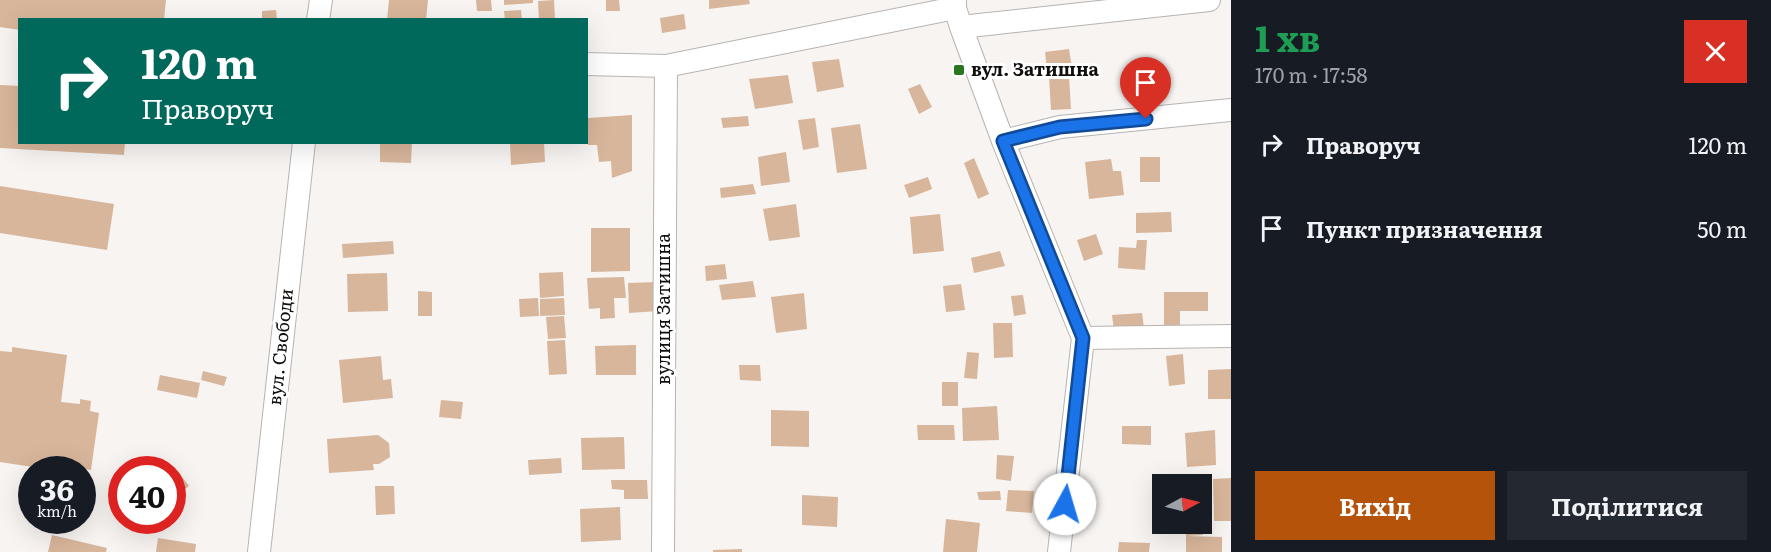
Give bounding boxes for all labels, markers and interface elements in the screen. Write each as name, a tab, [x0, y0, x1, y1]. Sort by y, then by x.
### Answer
text: 1 хв	[1255, 10, 1320, 63]
button: close	[1684, 20, 1747, 83]
text: 120 m	[141, 30, 257, 92]
icon: right	[42, 42, 120, 120]
place label: вул. Затишна	[971, 55, 1100, 82]
pin	[1120, 57, 1171, 119]
text: 170 m · 17:58	[1255, 59, 1367, 89]
marker: вул. Затишна	[952, 63, 966, 77]
icon: arrive	[1129, 66, 1162, 99]
text: Праворуч	[141, 87, 274, 127]
icon: right	[1255, 128, 1288, 161]
text: Праворуч	[1306, 128, 1421, 161]
text: 120 m	[1688, 128, 1747, 161]
icon: arrive	[1255, 212, 1288, 245]
text: Пункт призначення	[1306, 212, 1543, 245]
text: 50 m	[1697, 212, 1747, 245]
street label: вулиця Затишна	[649, 233, 676, 385]
street label: вул. Свободи	[260, 287, 299, 407]
speed limit sign: 40	[108, 456, 186, 534]
text: 36	[40, 466, 74, 510]
button: Вихід	[1255, 471, 1495, 540]
button: Поділитися	[1507, 471, 1747, 540]
position arrow	[1033, 472, 1097, 536]
north arrow	[1152, 474, 1212, 534]
map controls	[1152, 474, 1212, 534]
text: km/h	[37, 499, 77, 522]

